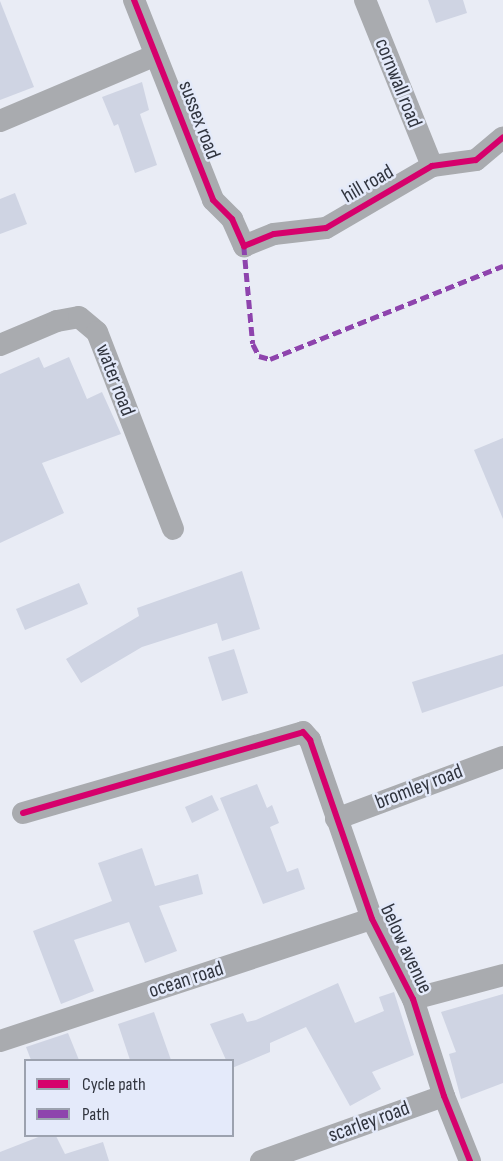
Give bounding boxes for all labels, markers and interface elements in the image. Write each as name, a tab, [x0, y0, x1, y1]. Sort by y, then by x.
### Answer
street label: cornwall road	[369, 35, 427, 131]
street label: sussex road	[173, 77, 225, 163]
street label: hill road	[338, 159, 398, 209]
street label: water road	[90, 341, 140, 419]
street label: bromley road	[372, 759, 466, 815]
street label: below avenue	[374, 900, 438, 998]
street label: ocean road	[145, 956, 227, 1004]
legend	[24, 1059, 234, 1137]
text: Cycle path	[82, 1074, 146, 1095]
street label: scarley road	[325, 1096, 413, 1148]
text: Path	[82, 1104, 110, 1125]

